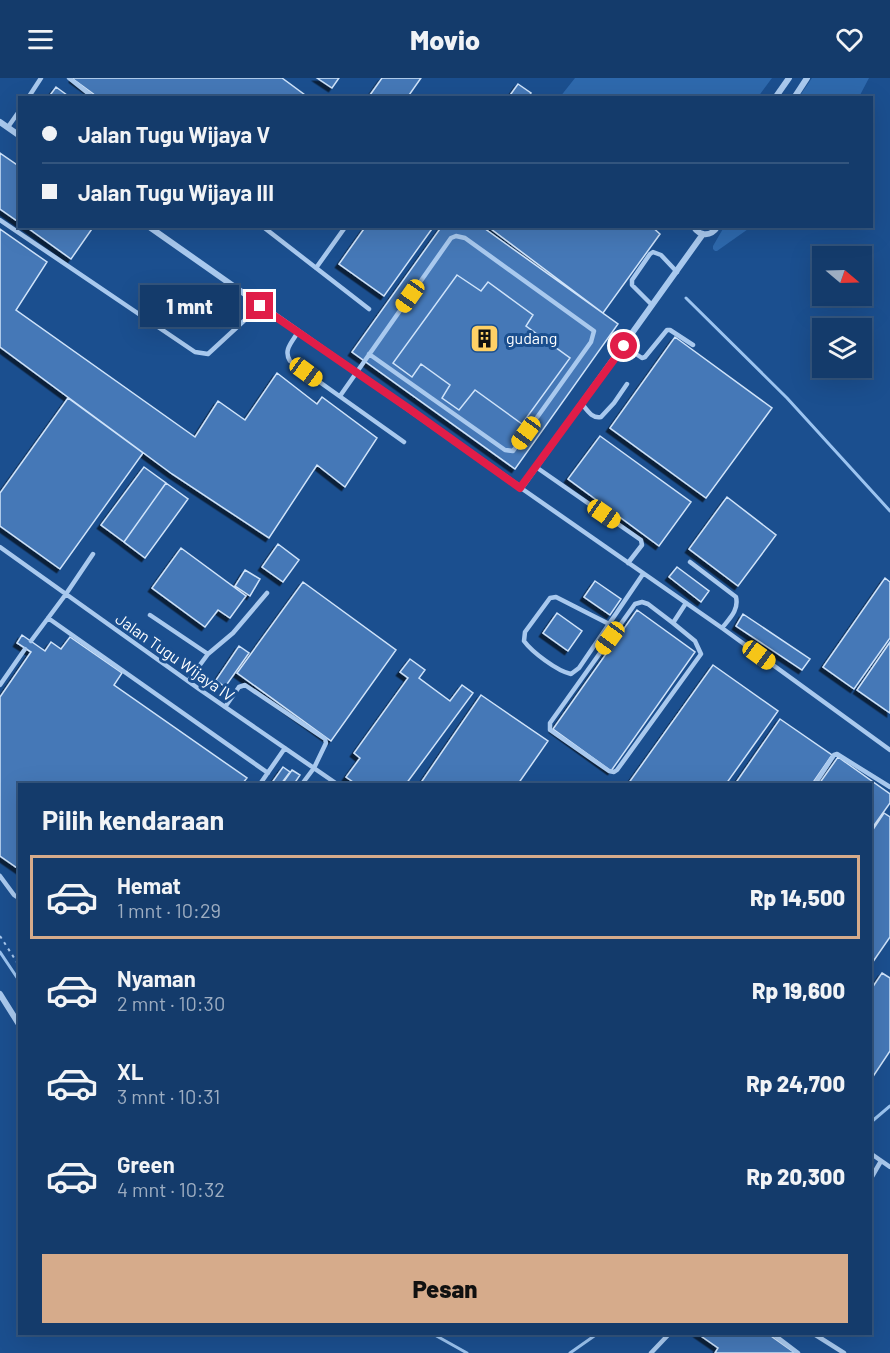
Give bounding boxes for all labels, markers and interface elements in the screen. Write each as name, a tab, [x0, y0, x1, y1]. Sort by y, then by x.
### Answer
icon: menu	[24, 23, 57, 56]
text: Movio	[410, 23, 480, 55]
icon: heart	[833, 23, 866, 56]
text: Jalan Tugu Wijaya V	[78, 121, 270, 147]
text: Jalan Tugu Wijaya III	[78, 179, 274, 205]
north arrow	[812, 246, 872, 306]
map controls	[812, 246, 872, 378]
car	[392, 276, 428, 316]
callout: 1 mnt	[140, 285, 239, 327]
route end	[246, 292, 273, 319]
text: 1 mnt	[166, 294, 213, 318]
button: layers	[812, 318, 872, 378]
building icon: gudang	[469, 322, 501, 354]
place label: gudang	[506, 328, 557, 347]
route start	[610, 332, 637, 359]
car	[286, 354, 326, 390]
car	[508, 413, 544, 453]
car	[584, 496, 624, 532]
street label: Jalan Tugu Wijaya IV	[112, 608, 238, 705]
car	[592, 618, 628, 658]
car	[739, 637, 779, 673]
text: Pilih kendaraan	[42, 803, 224, 835]
icon: car	[45, 870, 99, 924]
text: Hemat	[117, 872, 181, 898]
text: Rp 14,500	[750, 884, 845, 910]
text: 1 mnt · 10:29	[117, 898, 221, 922]
icon: car	[45, 963, 99, 1017]
text: Nyaman	[117, 965, 196, 991]
text: Rp 19,600	[752, 977, 845, 1003]
text: 2 mnt · 10:30	[117, 991, 225, 1015]
icon: car	[45, 1056, 99, 1110]
text: XL	[117, 1058, 143, 1084]
text: Rp 24,700	[746, 1070, 845, 1096]
text: 3 mnt · 10:31	[117, 1084, 220, 1108]
icon: car	[45, 1149, 99, 1203]
text: Green	[117, 1151, 175, 1177]
text: Rp 20,300	[746, 1163, 845, 1189]
text: 4 mnt · 10:32	[117, 1177, 225, 1201]
button: Pesan	[42, 1254, 848, 1323]

